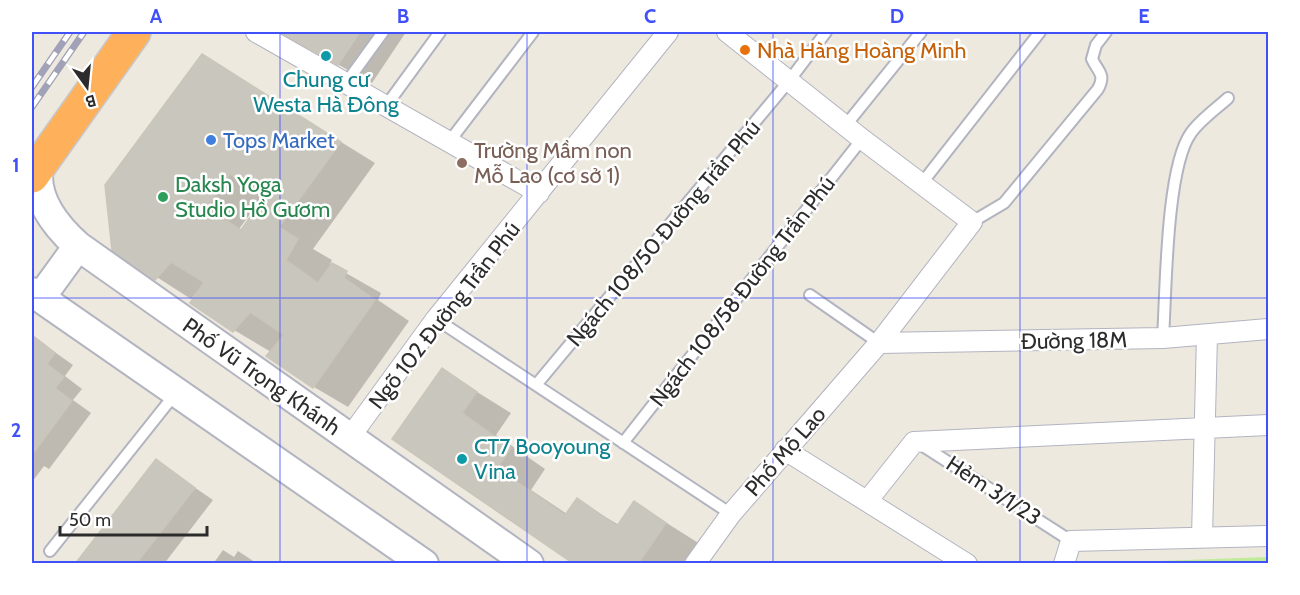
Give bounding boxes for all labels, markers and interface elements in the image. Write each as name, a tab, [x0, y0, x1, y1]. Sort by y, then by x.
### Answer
text: A	[150, 4, 163, 28]
text: B	[397, 4, 409, 28]
text: C	[644, 4, 656, 28]
text: D	[890, 4, 904, 28]
text: E	[1138, 4, 1150, 28]
place label: Nhà Hàng Hoàng Minh	[757, 37, 966, 64]
marker: Nhà Hàng Hoàng Minh	[738, 43, 752, 57]
marker: Chung cư Westa Hà Đông	[319, 49, 333, 63]
north arrow	[57, 57, 117, 117]
place label: Chung cư Westa Hà Đông	[253, 66, 400, 118]
text: B	[83, 91, 98, 111]
street label: Ngách 108/50 Đường Trần Phú	[561, 115, 766, 352]
place label: Tops Market	[223, 127, 335, 154]
marker: Tops Market	[204, 133, 218, 147]
place label: Trường Mầm non Mỗ Lao (cơ sở 1)	[474, 137, 632, 189]
text: 1	[12, 153, 20, 177]
marker: Trường Mầm non Mỗ Lao (cơ sở 1)	[455, 156, 469, 170]
place label: Daksh Yoga Studio Hồ Gươm	[175, 171, 330, 223]
street label: Ngách 108/58 Đường Trần Phú	[644, 171, 841, 412]
marker: Daksh Yoga Studio Hồ Gươm	[156, 190, 170, 204]
street label: Ngõ 102 Đường Trần Phú	[363, 216, 526, 414]
street label: Phố Vũ Trọng Khánh	[178, 312, 346, 441]
street label: Đường 18M	[1021, 326, 1127, 355]
street label: Phố Mộ Lao	[739, 401, 832, 502]
text: 2	[11, 418, 21, 442]
place label: CT7 Booyoung Vina	[474, 433, 611, 485]
street label: Hẻm 3/1/23	[941, 450, 1046, 531]
marker: CT7 Booyoung Vina	[455, 452, 469, 466]
scale bar	[60, 499, 207, 537]
text: 50 m	[69, 509, 111, 531]

